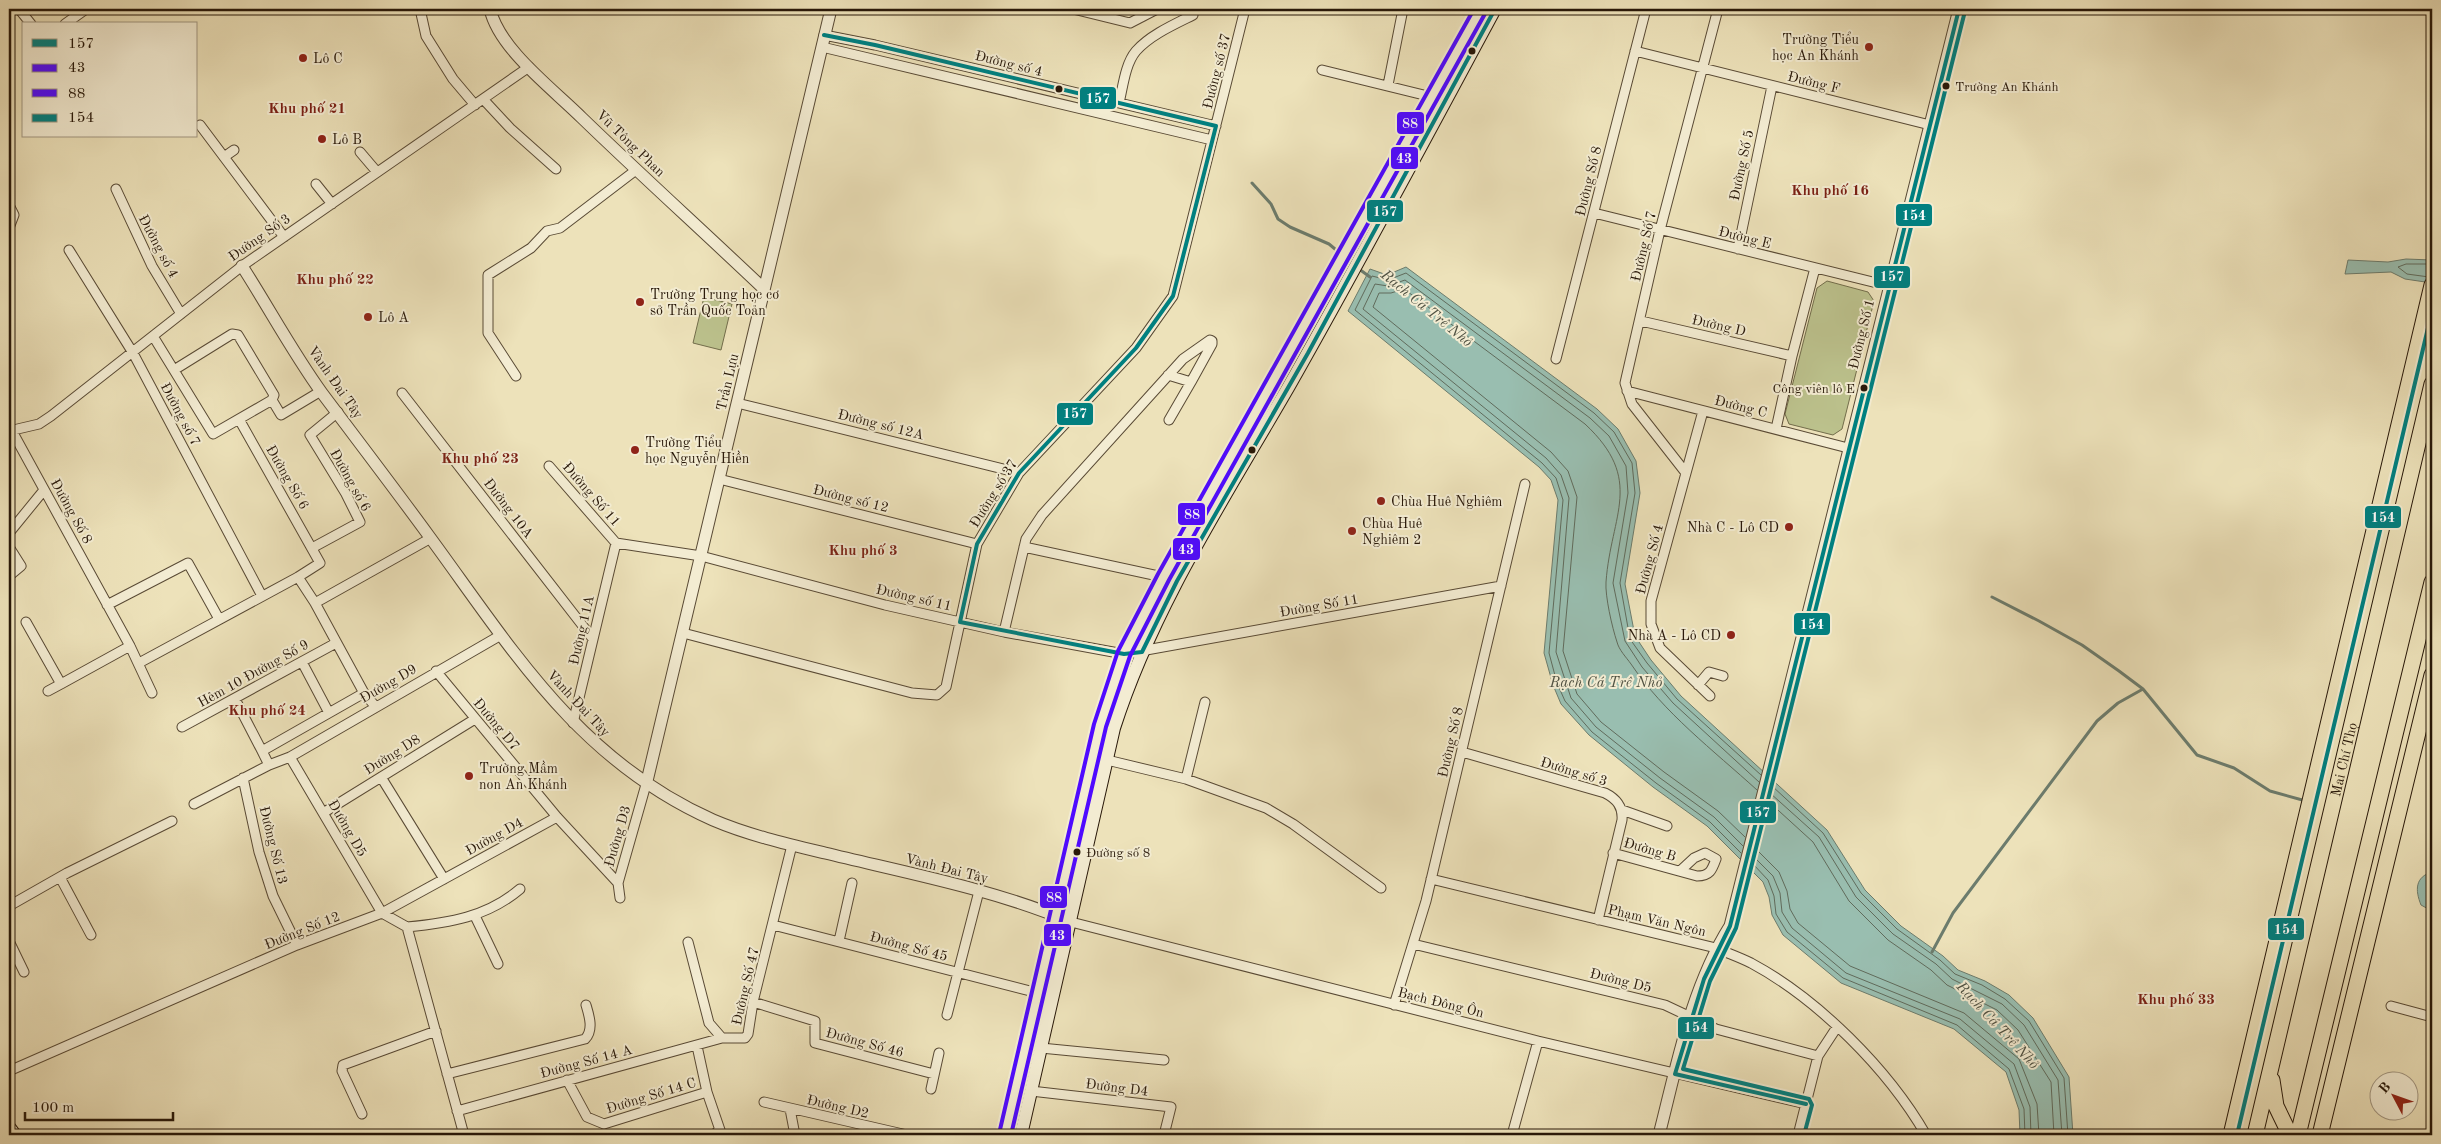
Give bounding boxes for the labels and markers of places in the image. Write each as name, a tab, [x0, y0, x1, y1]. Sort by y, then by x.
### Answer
place label: Trường Tiểu học An Khánh	[1772, 31, 1860, 63]
marker: Trường Tiểu học An Khánh	[1863, 41, 1875, 53]
unlabelled marker	[1467, 46, 1477, 56]
marker: Lô C	[297, 52, 309, 64]
place label: Lô C	[313, 52, 343, 66]
marker: Trường An Khánh	[1941, 81, 1951, 91]
place label: Trường An Khánh	[1955, 81, 2059, 94]
unlabelled marker	[1054, 84, 1064, 94]
marker: Lô B	[316, 133, 328, 145]
place label: Lô B	[332, 133, 362, 147]
place label: Trường Trung học cơ sở Trần Quốc Toản	[650, 288, 779, 318]
marker: Trường Trung học cơ sở Trần Quốc Toản	[634, 296, 646, 308]
marker: Lô A	[362, 311, 374, 323]
place label: Lô A	[378, 311, 409, 325]
place label: Công viên lô E	[1773, 383, 1855, 396]
marker: Công viên lô E	[1859, 383, 1869, 393]
place label: Trường Tiểu học Nguyễn Hiền	[645, 434, 750, 466]
marker: Trường Tiểu học Nguyễn Hiền	[629, 444, 641, 456]
unlabelled marker	[1247, 445, 1257, 455]
marker: Chùa Huê Nghiêm	[1375, 495, 1387, 507]
place label: Chùa Huê Nghiêm	[1391, 495, 1502, 509]
place label: Chùa Huê Nghiêm 2	[1362, 517, 1422, 547]
place label: Nhà C - Lô CD	[1687, 521, 1779, 535]
marker: Nhà C - Lô CD	[1783, 521, 1795, 533]
marker: Chùa Huê Nghiêm 2	[1346, 525, 1358, 537]
place label: Nhà A - Lô CD	[1628, 629, 1721, 643]
marker: Nhà A - Lô CD	[1725, 629, 1737, 641]
place label: Trường Mầm non An Khánh	[479, 760, 568, 792]
marker: Trường Mầm non An Khánh	[463, 770, 475, 782]
marker: Đường số 8	[1072, 847, 1082, 857]
place label: Đường số 8	[1086, 847, 1150, 860]

